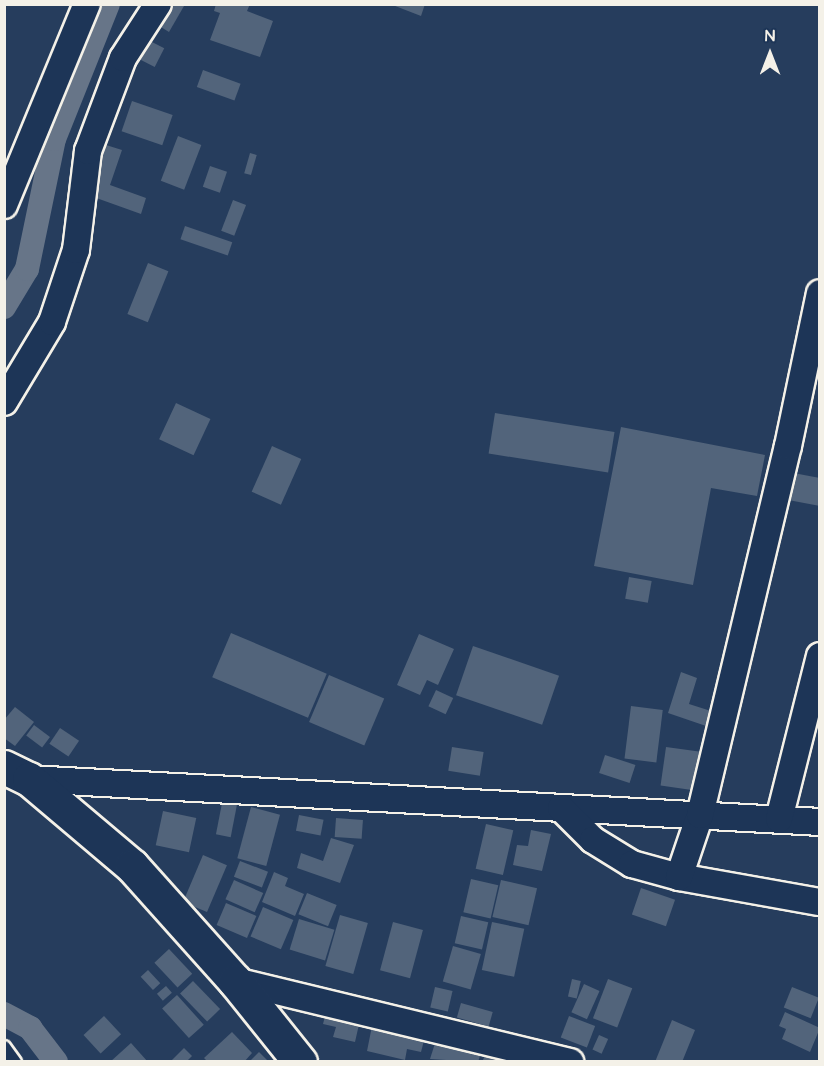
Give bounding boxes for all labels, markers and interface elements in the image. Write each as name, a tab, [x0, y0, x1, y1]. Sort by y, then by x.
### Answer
north arrow	[740, 24, 800, 84]
text: N	[765, 25, 775, 47]

